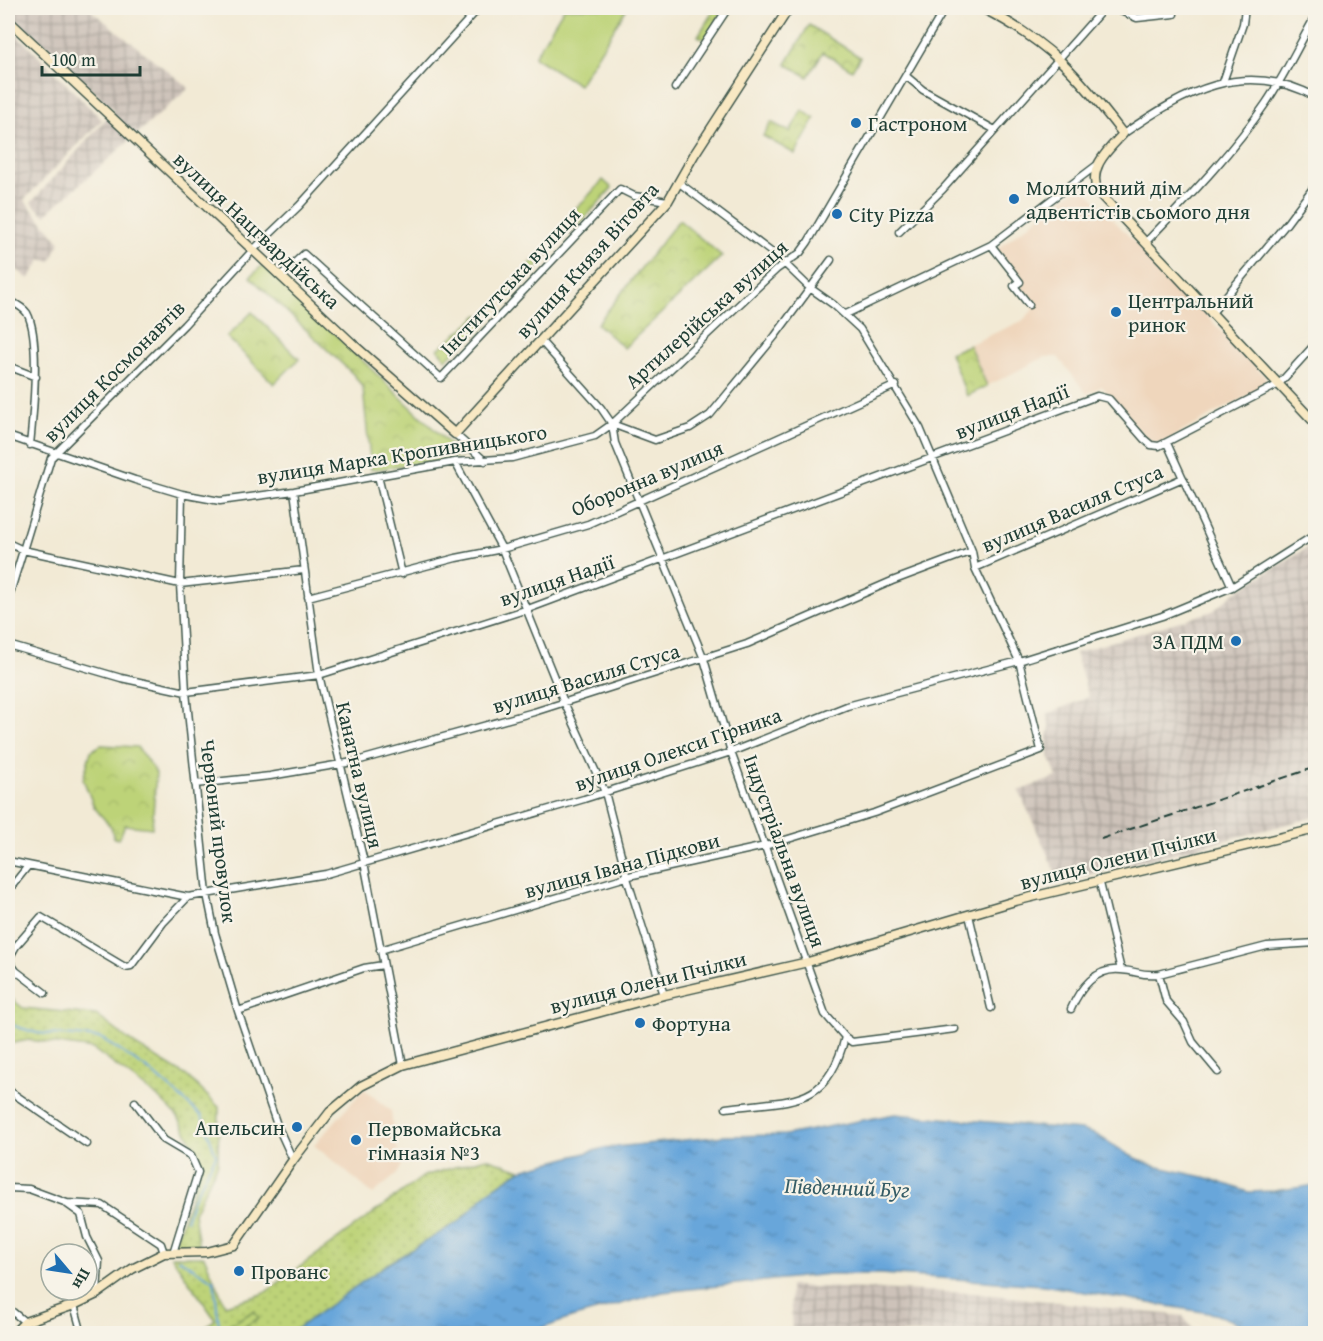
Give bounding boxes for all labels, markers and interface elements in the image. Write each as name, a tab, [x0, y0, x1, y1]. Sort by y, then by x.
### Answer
scale bar	[42, 39, 140, 77]
text: 100 m	[51, 46, 96, 73]
place label: Гастроном	[868, 108, 968, 139]
marker: Гастроном	[849, 116, 863, 130]
street label: вулиця Нацгвардійська	[167, 144, 347, 316]
place label: Молитовний дім адвентістів сьомого дня	[1026, 172, 1250, 227]
street label: вулиця Князя Вітовта	[508, 175, 666, 345]
marker: Молитовний дім адвентістів сьомого дня	[1007, 192, 1021, 206]
street label: Інститутська вулиця	[433, 199, 588, 363]
place label: City Pizza	[849, 199, 934, 230]
marker: City Pizza	[830, 207, 844, 221]
street label: Артилерійська вулиця	[618, 232, 795, 396]
place label: Центральний ринок	[1128, 285, 1254, 340]
street label: вулиця Космонавтів	[36, 293, 192, 449]
marker: Центральний ринок	[1109, 305, 1123, 319]
street label: вулиця Надії	[951, 375, 1074, 447]
street label: вулиця Марка Кропивницького	[255, 416, 549, 492]
street label: Оборонна вулиця	[566, 432, 728, 524]
street label: вулиця Василя Стуса	[977, 456, 1167, 560]
street label: вулиця Надії	[495, 546, 619, 614]
place label: ЗА ПДМ	[1152, 626, 1224, 657]
marker: ЗА ПДМ	[1229, 634, 1243, 648]
street label: вулиця Василя Стуса	[489, 635, 683, 721]
street label: Канатна вулиця	[328, 699, 392, 852]
street label: вулиця Олекси Гірника	[570, 699, 786, 799]
street label: Червоний провулок	[192, 737, 246, 925]
street label: Індустріальна вулиця	[736, 750, 834, 952]
street label: вулиця Олени Пчілки	[1017, 819, 1219, 897]
street label: вулиця Івана Підкови	[521, 824, 723, 906]
street label: вулиця Олени Пчілки	[547, 943, 749, 1021]
place label: Фортуна	[652, 1008, 731, 1039]
marker: Фортуна	[633, 1016, 647, 1030]
place label: Апельсин	[195, 1112, 285, 1143]
place label: Первомайська гімназія №3	[368, 1113, 501, 1168]
marker: Апельсин	[290, 1120, 304, 1134]
marker: Первомайська гімназія №3	[349, 1133, 363, 1147]
water label: Південний Буг	[784, 1169, 910, 1205]
north arrow	[39, 1242, 99, 1302]
place label: Прованс	[251, 1256, 328, 1287]
text: Пн	[67, 1264, 98, 1294]
marker: Прованс	[232, 1264, 246, 1278]

